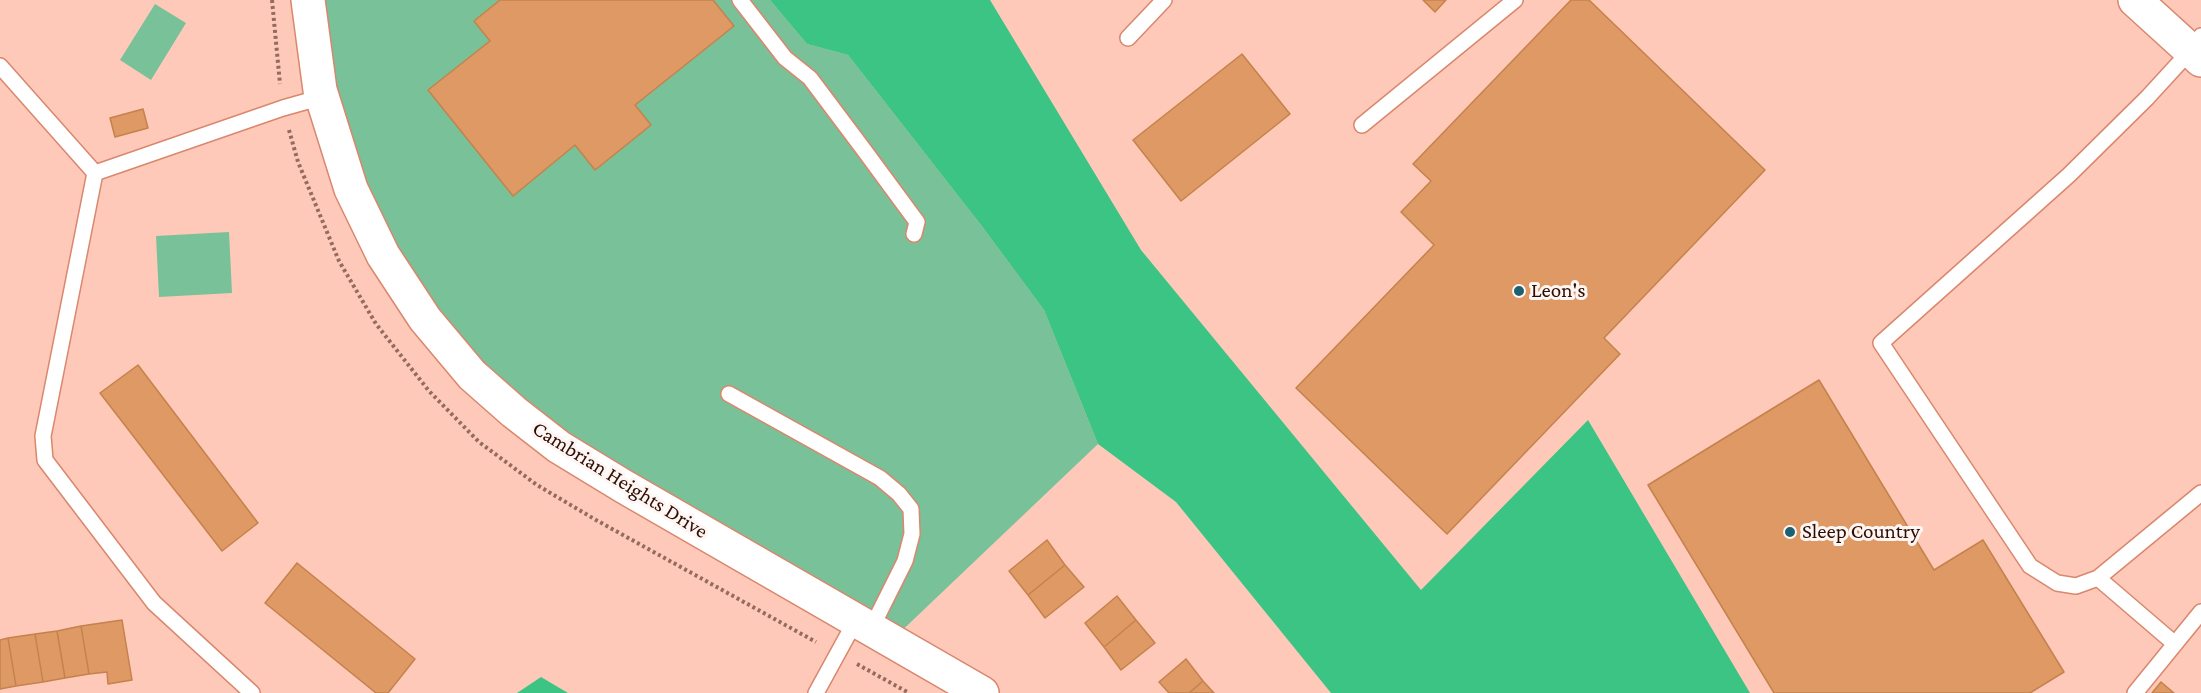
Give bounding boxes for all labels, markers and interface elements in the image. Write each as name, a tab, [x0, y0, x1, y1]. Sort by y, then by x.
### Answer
place label: Leon's	[1531, 278, 1585, 304]
marker: Leon's	[1512, 284, 1526, 298]
street label: Cambrian Heights Drive	[528, 416, 712, 544]
place label: Sleep Country	[1802, 519, 1920, 545]
marker: Sleep Country	[1783, 525, 1797, 539]

